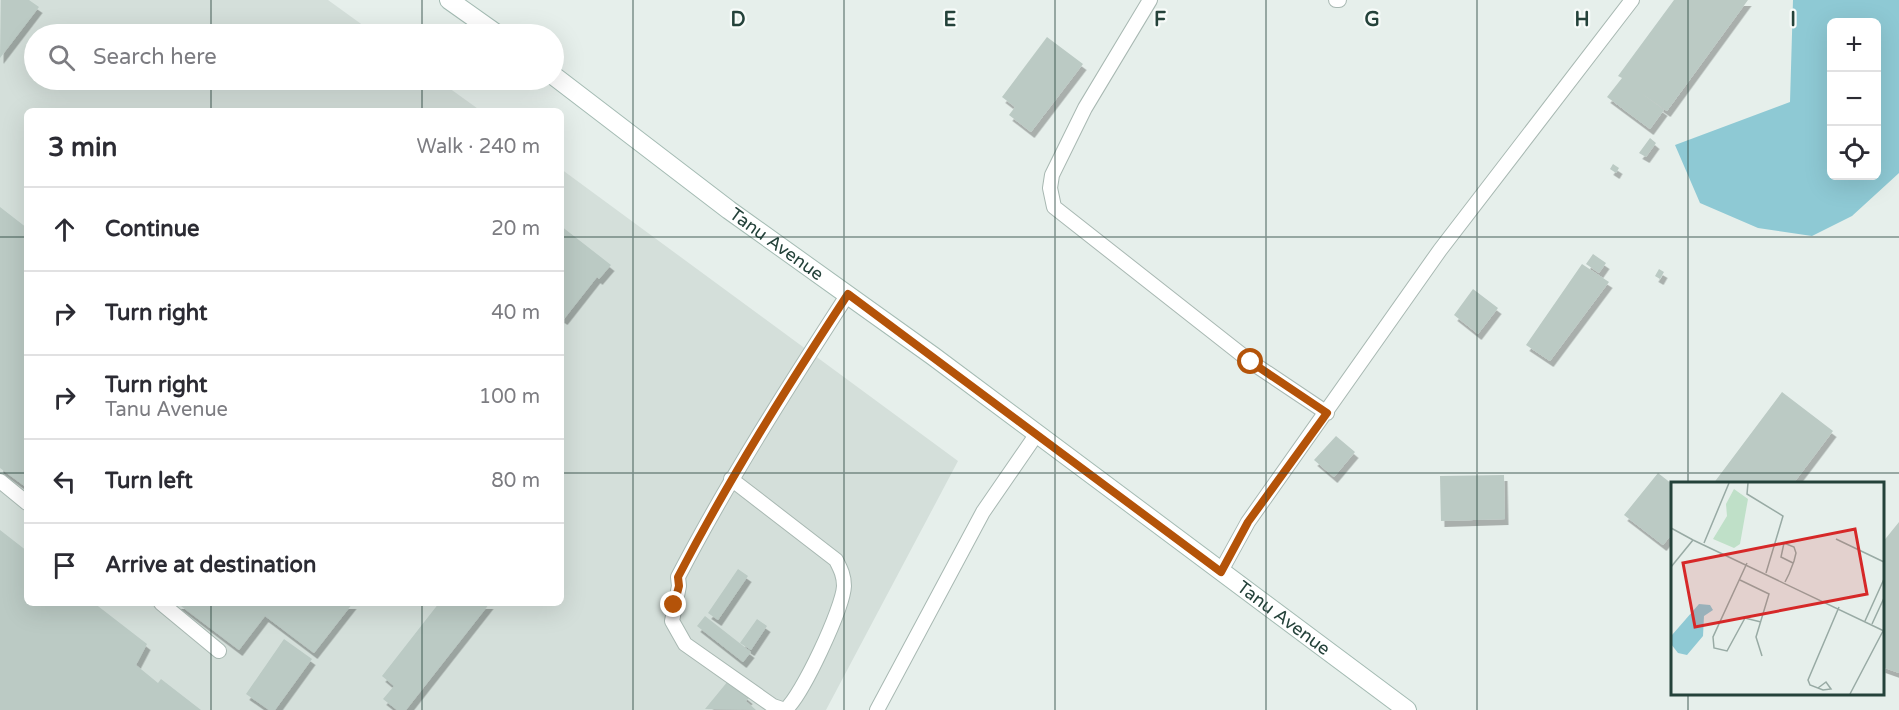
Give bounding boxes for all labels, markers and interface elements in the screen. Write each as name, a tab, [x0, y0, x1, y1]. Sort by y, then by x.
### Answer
text: D	[730, 8, 746, 32]
text: E	[944, 8, 957, 32]
text: F	[1154, 8, 1166, 32]
text: G	[1364, 8, 1380, 32]
text: H	[1574, 8, 1590, 32]
text: I	[1790, 8, 1796, 32]
map controls	[1827, 18, 1881, 180]
button: +	[1827, 18, 1881, 72]
search box	[24, 24, 564, 90]
icon: search	[45, 41, 78, 74]
text: Search here	[93, 44, 217, 70]
button: −	[1827, 72, 1881, 126]
button: locate	[1827, 126, 1881, 180]
text: 3 min	[48, 132, 117, 163]
text: Walk · 240 m	[417, 135, 540, 159]
street label: Tanu Avenue	[725, 203, 828, 285]
icon: ahead	[48, 213, 81, 246]
text: Continue	[105, 216, 200, 242]
text: 20 m	[491, 217, 540, 241]
icon: right	[48, 297, 81, 330]
text: Turn right	[105, 300, 207, 326]
text: 40 m	[491, 301, 540, 325]
route start	[1237, 348, 1263, 374]
text: Turn right	[105, 372, 207, 398]
icon: right	[48, 381, 81, 414]
text: 100 m	[479, 385, 540, 409]
text: Tanu Avenue	[105, 398, 228, 422]
icon: left	[48, 465, 81, 498]
text: Turn left	[105, 468, 193, 494]
text: 80 m	[491, 469, 540, 493]
inset map	[1671, 482, 1884, 695]
icon: arrive	[48, 549, 81, 582]
text: Arrive at destination	[105, 552, 316, 578]
street label: Tanu Avenue	[1233, 576, 1335, 660]
route end	[660, 591, 686, 617]

